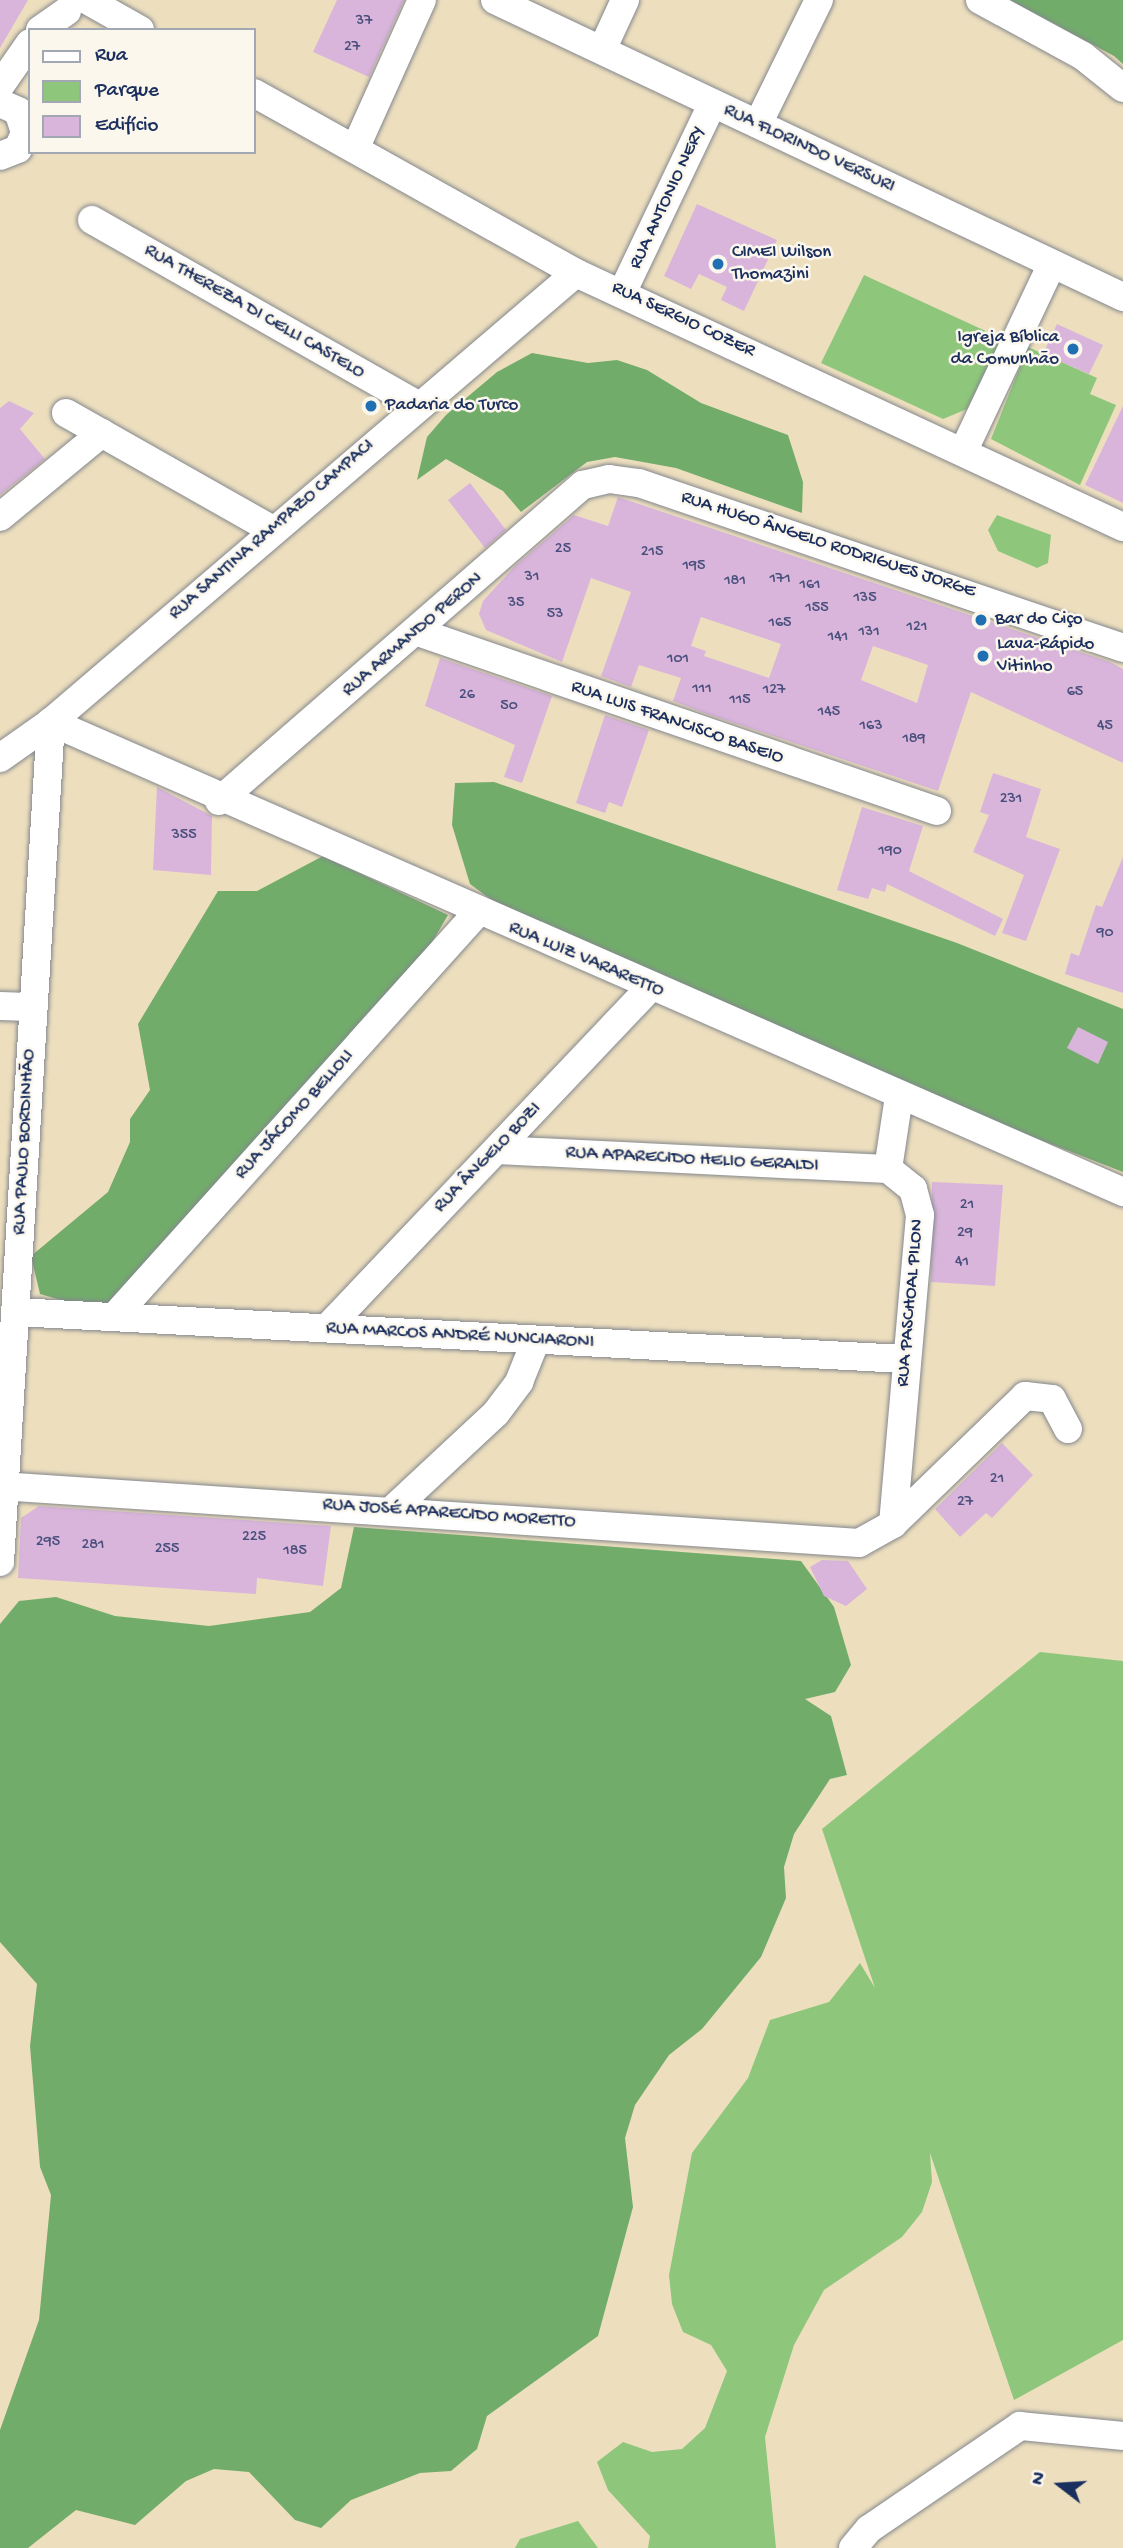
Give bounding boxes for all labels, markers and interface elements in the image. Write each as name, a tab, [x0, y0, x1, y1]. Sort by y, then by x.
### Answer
house number: 37	[356, 12, 372, 32]
legend	[28, 28, 256, 154]
house number: 27	[344, 38, 360, 58]
text: Rua	[95, 44, 128, 69]
text: Parque	[95, 79, 159, 104]
street label: RUA FLORINDO VERSURI	[720, 99, 898, 199]
text: Edifício	[95, 114, 159, 139]
street label: RUA ANTONIO NERY	[625, 123, 711, 273]
street label: RUA THEREZA DI CELLI CASTELO	[140, 239, 368, 385]
place label: CIMEI Wilson Thomazini	[732, 242, 831, 286]
marker: CIMEI Wilson Thomazini	[710, 256, 726, 272]
street label: RUA SERGIO COZER	[608, 277, 758, 363]
place label: Igreja Bíblica da Comunhão	[951, 327, 1059, 371]
marker: Igreja Bíblica da Comunhão	[1065, 341, 1081, 357]
place label: Padaria do Turco	[385, 395, 518, 417]
marker: Padaria do Turco	[363, 398, 379, 414]
street label: RUA SANTINA RAMPAZO CAMPACI	[165, 435, 379, 625]
street label: RUA HUGO ÂNGELO RODRIGUES JORGE	[678, 487, 978, 603]
house number: 25	[555, 540, 571, 560]
house number: 215	[641, 543, 663, 563]
house number: 195	[683, 557, 705, 577]
street label: RUA ARMANDO PERON	[338, 568, 488, 702]
house number: 31	[525, 568, 539, 588]
house number: 171	[769, 570, 791, 590]
house number: 181	[724, 572, 746, 592]
house number: 161	[799, 576, 821, 596]
house number: 135	[853, 589, 877, 609]
house number: 35	[508, 594, 524, 614]
house number: 155	[805, 599, 829, 619]
house number: 53	[547, 605, 563, 625]
place label: Bar do Ciço	[995, 609, 1083, 631]
marker: Bar do Ciço	[973, 612, 989, 628]
house number: 165	[769, 614, 791, 634]
house number: 121	[907, 618, 927, 638]
house number: 131	[858, 623, 880, 643]
house number: 141	[828, 628, 848, 648]
place label: Lava-Rápido Vitinho	[997, 634, 1094, 678]
marker: Lava-Rápido Vitinho	[975, 648, 991, 664]
house number: 101	[667, 650, 689, 670]
street label: RUA LUIS FRANCISCO BASEIO	[568, 676, 786, 770]
house number: 111	[692, 680, 712, 700]
house number: 127	[763, 681, 785, 701]
house number: 65	[1067, 683, 1083, 703]
house number: 26	[459, 686, 475, 706]
house number: 115	[729, 691, 751, 711]
house number: 50	[500, 697, 518, 717]
house number: 145	[818, 703, 840, 723]
house number: 163	[860, 717, 882, 737]
house number: 45	[1097, 717, 1113, 737]
house number: 189	[902, 730, 926, 750]
house number: 231	[1000, 790, 1022, 810]
house number: 355	[171, 826, 197, 846]
house number: 190	[878, 842, 902, 862]
street label: RUA LUIZ VARARETTO	[505, 917, 667, 1003]
house number: 90	[1096, 924, 1114, 944]
street label: RUA JÁCOMO BELLOLI	[231, 1045, 359, 1185]
street label: RUA PAULO BORDINHÃO	[9, 1048, 41, 1236]
street label: RUA ÂNGELO BOZI	[429, 1098, 547, 1218]
street label: RUA APARECIDO HELIO GERALDI	[565, 1142, 819, 1178]
house number: 21	[960, 1196, 974, 1216]
street label: RUA PASCHOAL PILON	[892, 1218, 930, 1388]
house number: 29	[957, 1224, 973, 1244]
house number: 41	[955, 1253, 969, 1273]
street label: RUA MARCOS ANDRÉ NUNCIARONI	[325, 1318, 595, 1354]
house number: 21	[990, 1470, 1004, 1490]
house number: 27	[957, 1493, 973, 1513]
street label: RUA JOSÉ APARECIDO MORETTO	[322, 1494, 576, 1534]
house number: 225	[242, 1528, 266, 1548]
house number: 295	[36, 1533, 60, 1553]
house number: 281	[81, 1536, 105, 1556]
house number: 255	[155, 1540, 179, 1560]
house number: 185	[283, 1542, 307, 1562]
north arrow	[1025, 2450, 1095, 2520]
text: N	[1027, 2469, 1052, 2488]

